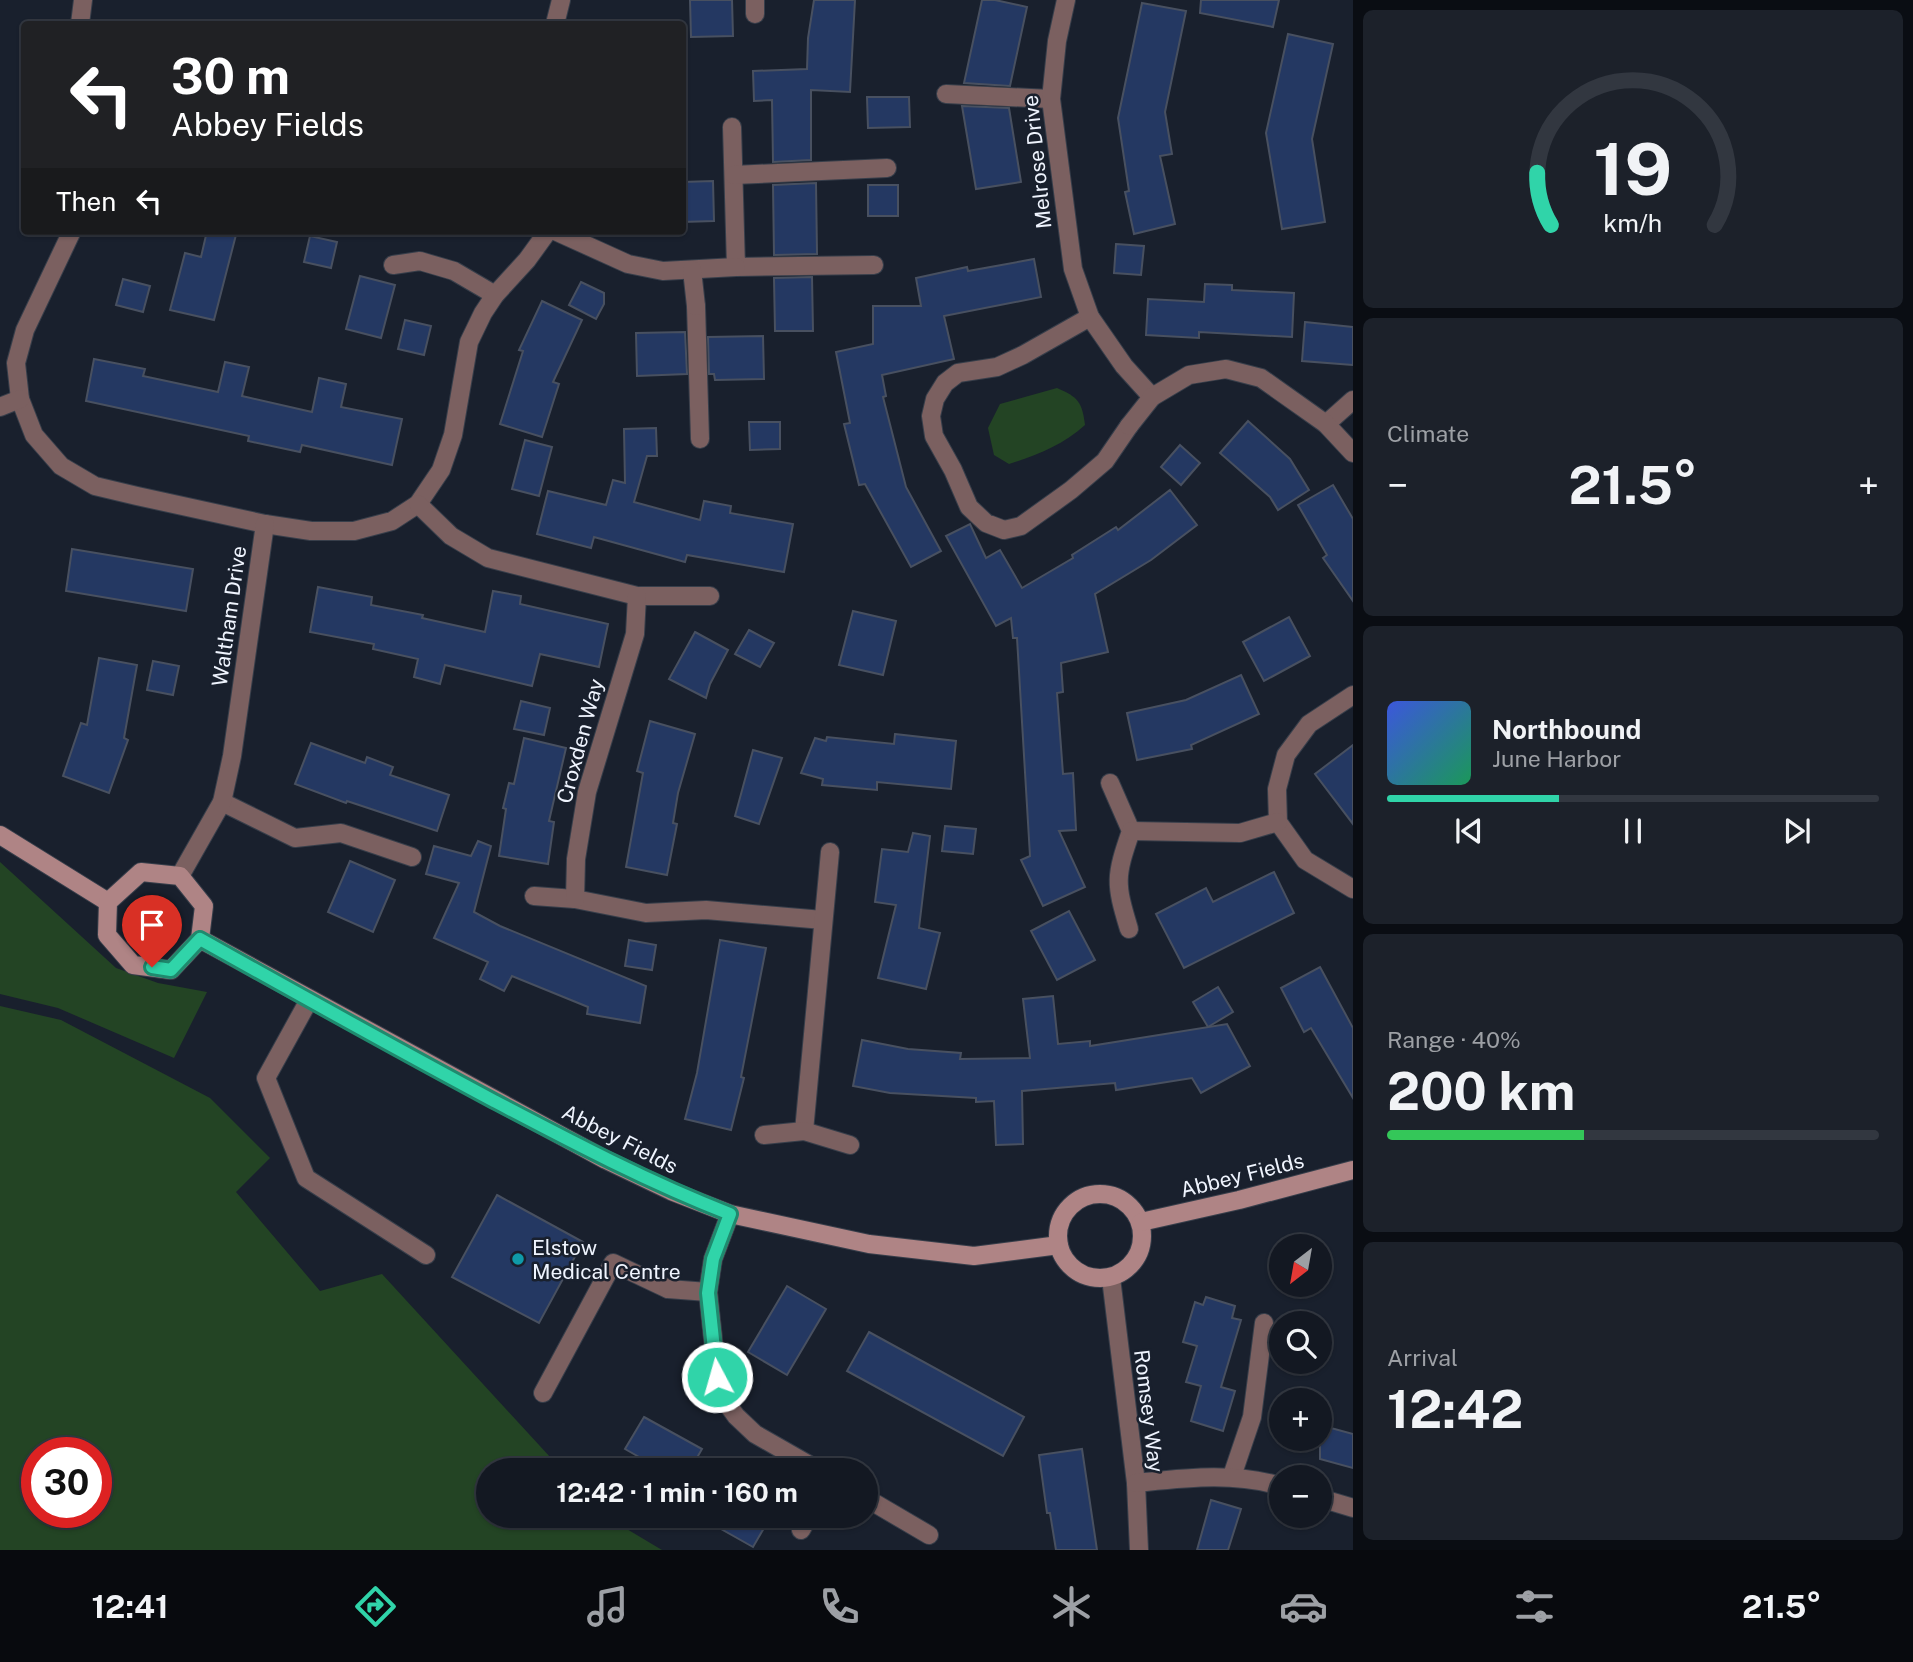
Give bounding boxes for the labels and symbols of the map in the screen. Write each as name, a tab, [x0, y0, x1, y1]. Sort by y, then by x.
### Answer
street label: Melrose Drive	[1018, 94, 1056, 230]
street label: Waltham Drive	[207, 544, 251, 688]
street label: Croxden Way	[551, 676, 609, 806]
pin	[122, 895, 182, 967]
street label: Abbey Fields	[558, 1099, 682, 1179]
street label: Abbey Fields	[1178, 1148, 1306, 1202]
north arrow	[1269, 1234, 1332, 1297]
place label: Elstow Medical Centre	[532, 1235, 681, 1284]
marker: Elstow Medical Centre	[510, 1251, 526, 1267]
position arrow	[680, 1340, 754, 1414]
street label: Romsey Way	[1129, 1348, 1169, 1474]
speed limit sign: 30	[21, 1437, 112, 1528]

